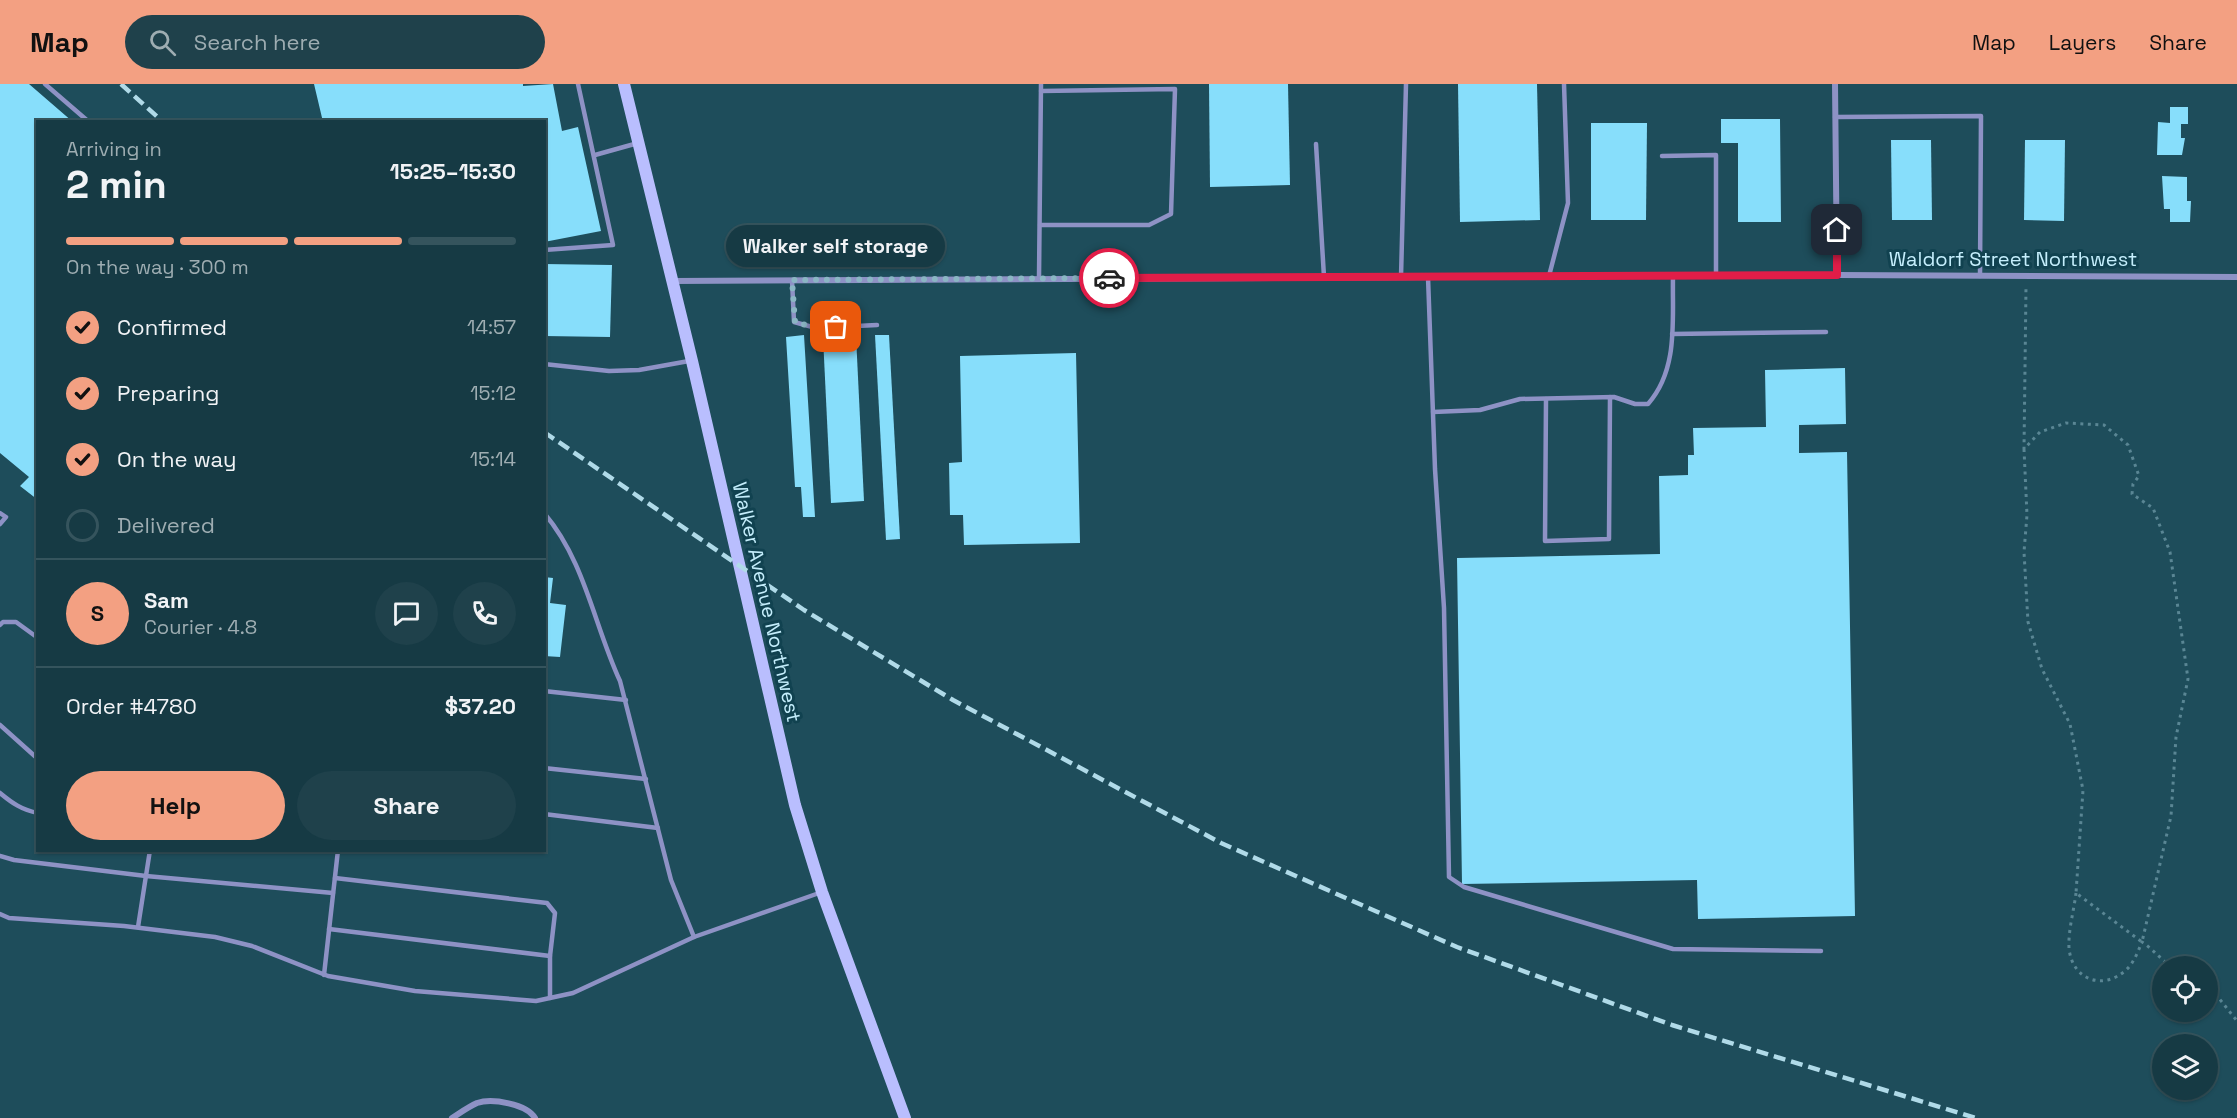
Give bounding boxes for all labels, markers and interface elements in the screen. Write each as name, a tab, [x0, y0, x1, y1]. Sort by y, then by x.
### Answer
search box	[125, 15, 545, 69]
text: Map	[30, 24, 89, 60]
icon: search	[146, 26, 179, 59]
text: Search here	[194, 28, 321, 56]
text: Map	[1972, 29, 2016, 56]
text: Layers	[2049, 29, 2116, 56]
text: Share	[2149, 29, 2207, 56]
text: Arriving in	[66, 136, 162, 162]
text: 15:25–15:30	[390, 157, 516, 185]
text: 2 min	[66, 160, 167, 209]
pin	[1811, 204, 1862, 255]
icon: home	[1820, 213, 1853, 246]
callout: Walker self storage	[726, 225, 946, 267]
text: Walker self storage	[743, 233, 928, 259]
street label: Waldorf Street Northwest	[1889, 246, 2137, 272]
courier	[1079, 248, 1139, 308]
text: On the way · 300 m	[66, 254, 249, 280]
icon: car	[1093, 262, 1126, 295]
pin	[810, 301, 861, 352]
icon: bag	[819, 310, 852, 343]
icon: check	[66, 311, 99, 344]
text: Confirmed	[117, 313, 227, 341]
text: 14:57	[467, 314, 516, 340]
icon: check	[66, 377, 99, 410]
text: Preparing	[117, 379, 219, 407]
text: 15:12	[470, 380, 516, 406]
icon: check	[66, 443, 99, 476]
text: On the way	[117, 445, 236, 473]
text: 15:14	[470, 446, 516, 472]
street label: Walker Avenue Northwest	[727, 479, 807, 725]
text: Delivered	[117, 511, 215, 539]
button: chat	[375, 582, 438, 645]
button: phone	[453, 582, 516, 645]
text: Sam	[144, 586, 189, 614]
text: S	[91, 599, 104, 627]
text: Courier · 4.8	[144, 614, 257, 640]
text: Order #4780	[66, 692, 197, 720]
text: $37.20	[445, 692, 516, 720]
button: Help	[66, 771, 285, 840]
button: Share	[297, 771, 516, 840]
map controls	[2152, 956, 2218, 1100]
button: locate	[2152, 956, 2218, 1022]
button: layers	[2152, 1034, 2218, 1100]

